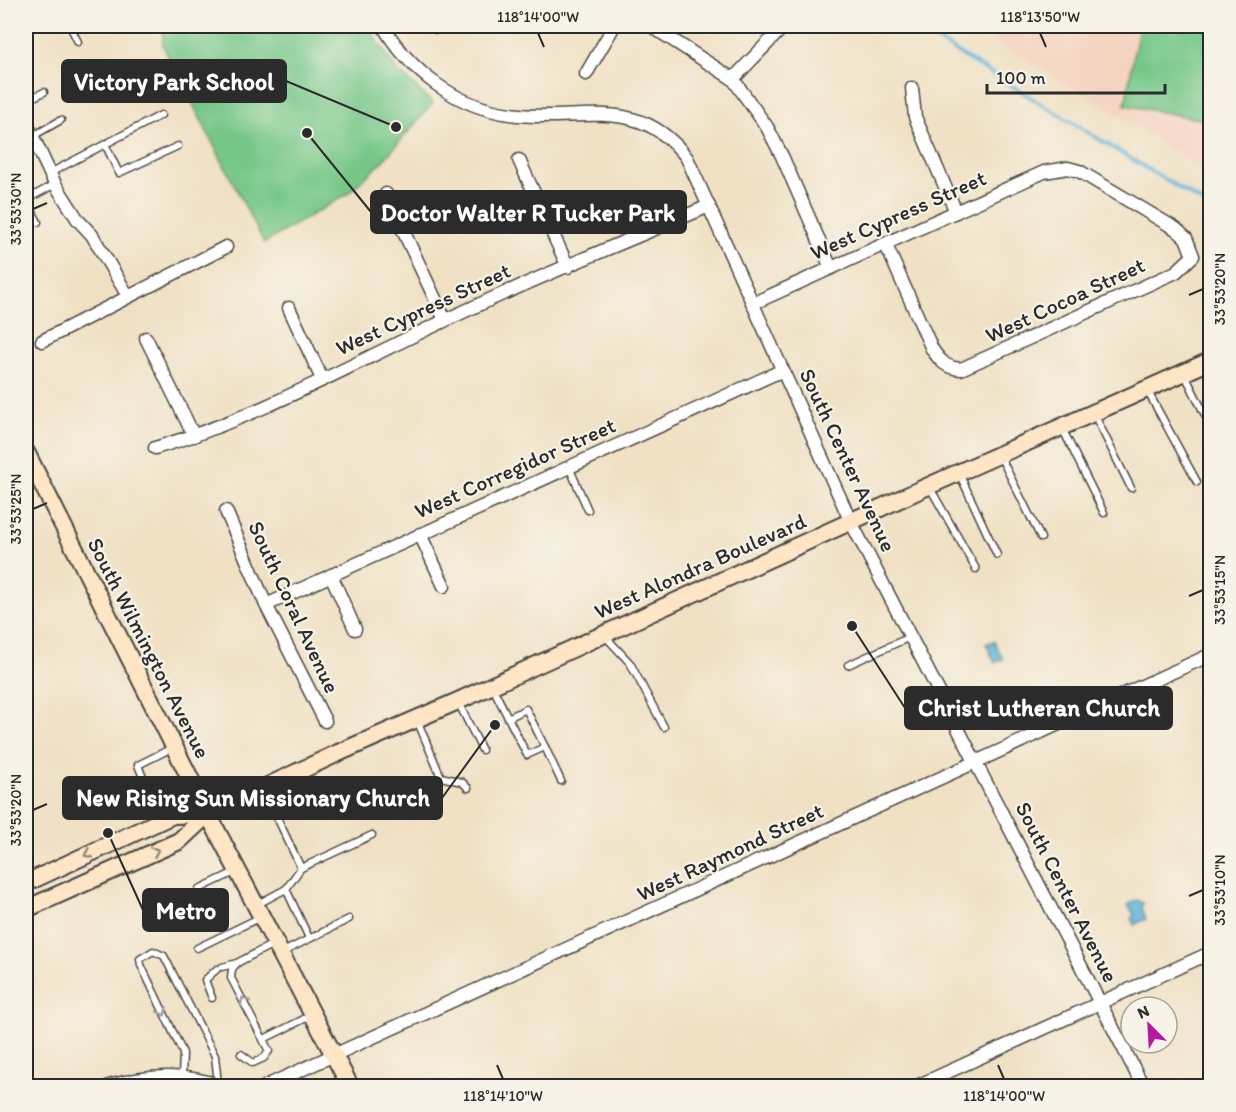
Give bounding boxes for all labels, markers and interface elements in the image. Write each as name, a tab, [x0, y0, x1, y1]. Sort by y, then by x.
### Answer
text: 118°14'00"W	[497, 8, 579, 26]
text: 118°13'50"W	[1000, 8, 1080, 26]
scale bar	[987, 57, 1166, 95]
callout: Victory Park School	[62, 60, 286, 102]
text: Victory Park School	[74, 67, 274, 97]
text: 100 m	[996, 67, 1046, 89]
street label: West Cypress Street	[806, 164, 990, 266]
text: 33°53'30"N	[7, 173, 25, 245]
callout: Doctor Walter R Tucker Park	[371, 191, 686, 233]
text: Doctor Walter R Tucker Park	[381, 198, 676, 227]
street label: West Cocoa Street	[981, 251, 1149, 349]
text: 33°53'20"N	[1211, 253, 1229, 325]
street label: West Cypress Street	[331, 257, 515, 361]
street label: South Center Avenue	[794, 364, 902, 556]
street label: West Corregidor Street	[410, 411, 620, 525]
text: 33°53'25"N	[7, 474, 25, 544]
street label: West Alondra Boulevard	[590, 507, 810, 625]
street label: South Coral Avenue	[242, 517, 346, 697]
street label: South Wilmington Avenue	[82, 533, 216, 763]
text: 33°53'15"N	[1211, 555, 1229, 625]
callout: Christ Lutheran Church	[905, 687, 1172, 729]
text: Christ Lutheran Church	[918, 693, 1160, 722]
text: 33°53'20"N	[7, 774, 25, 846]
callout: New Rising Sun Missionary Church	[63, 777, 442, 819]
text: New Rising Sun Missionary Church	[76, 783, 431, 813]
street label: West Raymond Street	[632, 797, 828, 907]
street label: South Center Avenue	[1010, 797, 1124, 987]
one-way arrow	[149, 846, 160, 858]
one-way arrow	[84, 847, 95, 859]
text: 33°53'10"N	[1211, 854, 1229, 926]
callout: Metro	[143, 889, 228, 931]
text: Metro	[156, 896, 216, 925]
north arrow	[1119, 995, 1179, 1055]
one-way arrow	[240, 996, 251, 1007]
text: N	[1134, 1001, 1152, 1023]
one-way arrow	[156, 1006, 168, 1017]
text: 118°14'10"W	[463, 1087, 543, 1105]
text: 118°14'00"W	[963, 1087, 1045, 1105]

